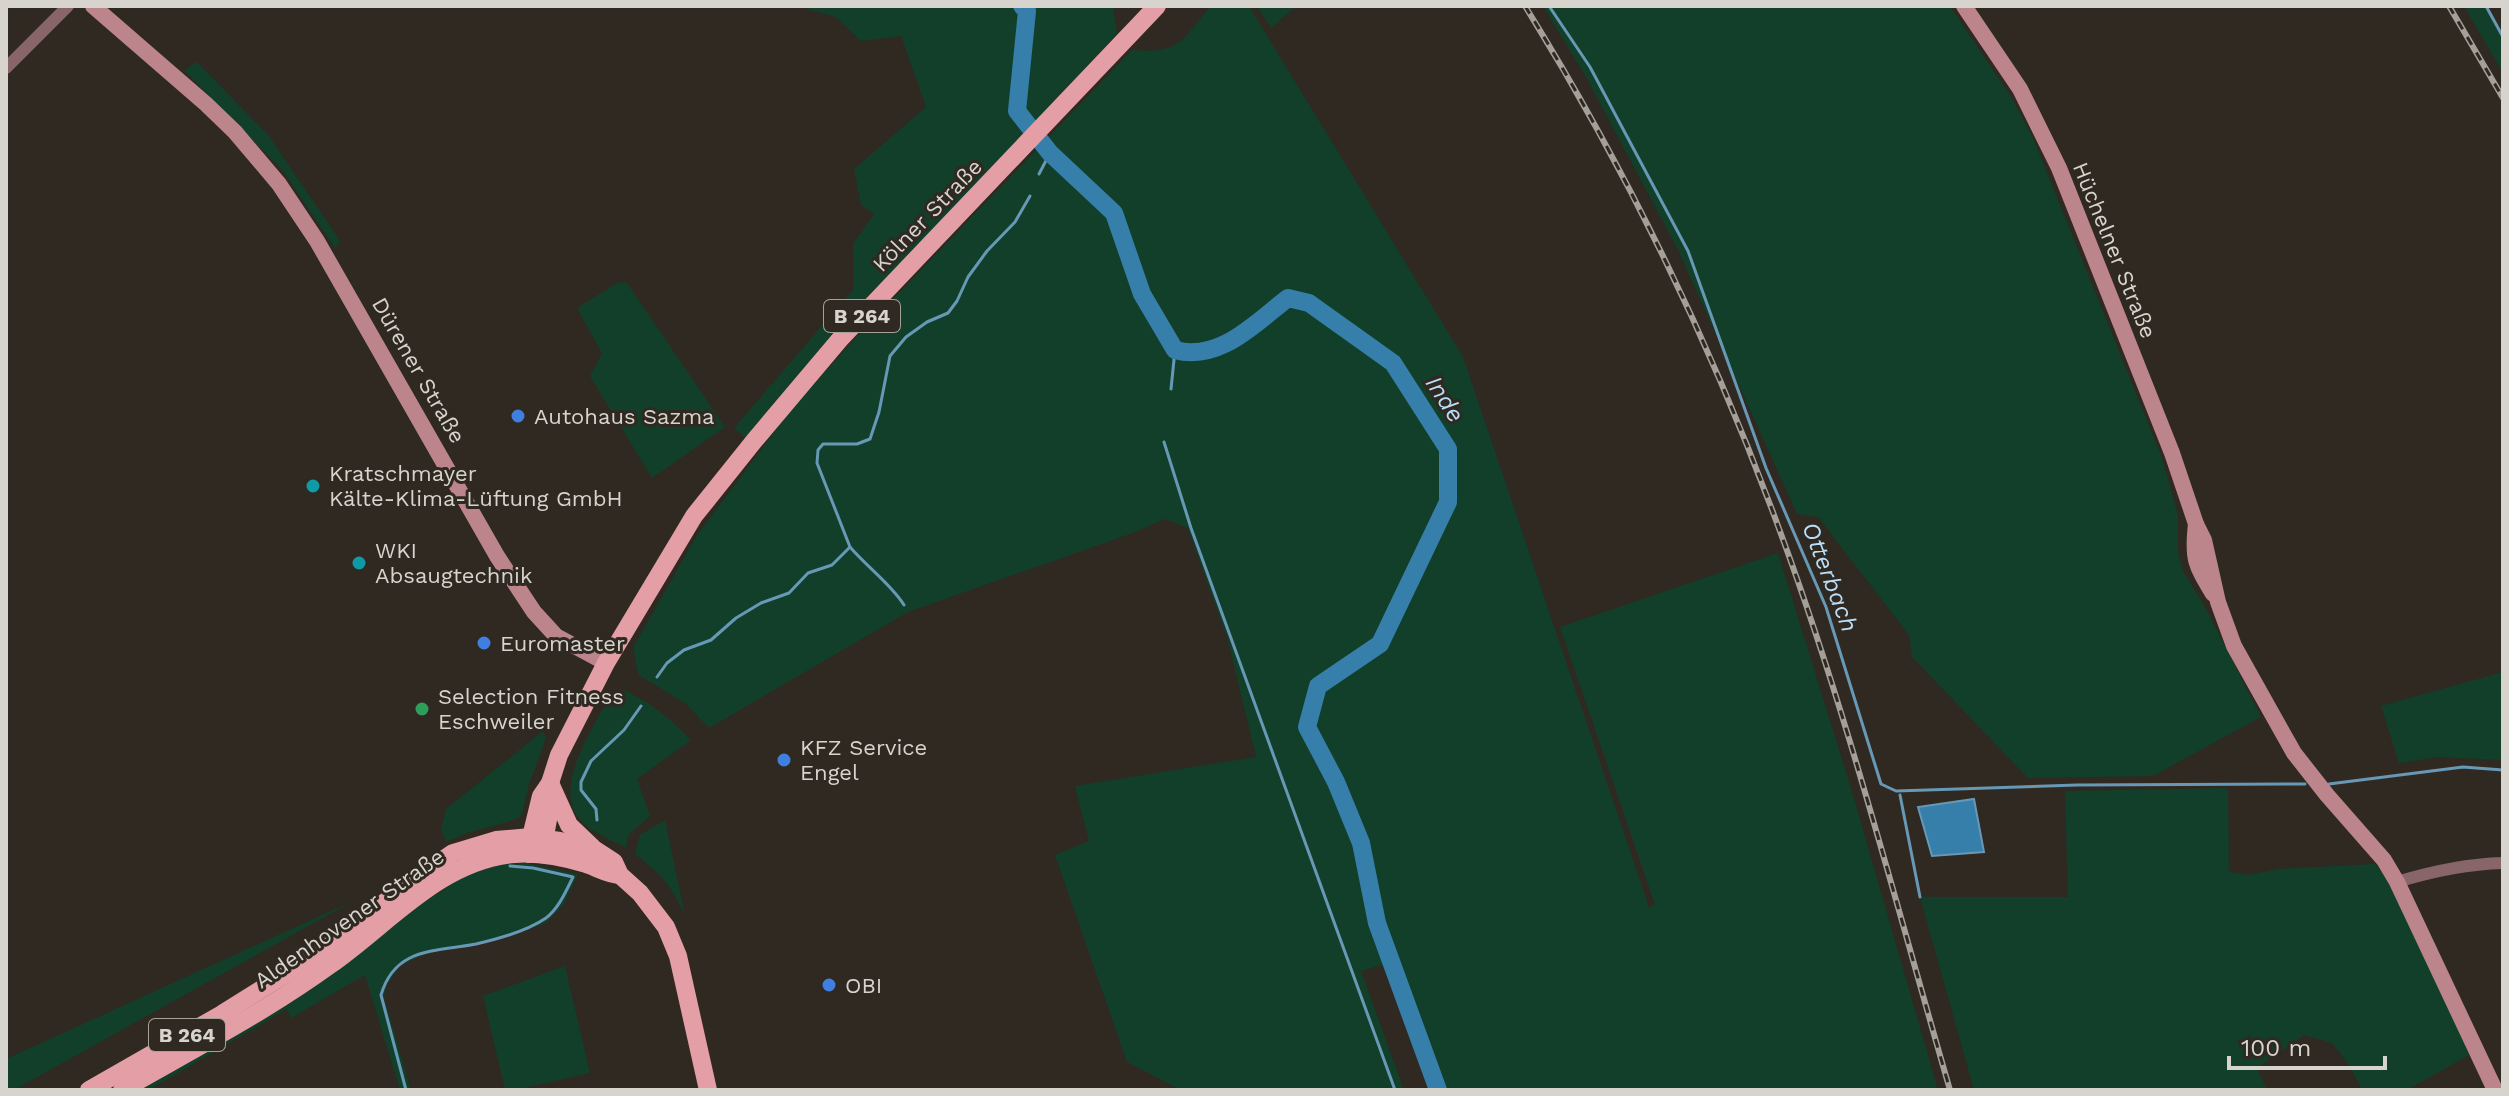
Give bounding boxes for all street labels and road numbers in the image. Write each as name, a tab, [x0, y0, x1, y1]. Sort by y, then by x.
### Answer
street label: Kölner Straße	[868, 154, 987, 277]
street label: Hüchelner Straße	[2068, 158, 2161, 342]
street label: Dürener Straße	[367, 293, 470, 447]
road number: B 264	[824, 300, 900, 332]
street label: Aldenhovener Straße	[250, 844, 449, 993]
road number: B 264	[149, 1019, 225, 1051]

